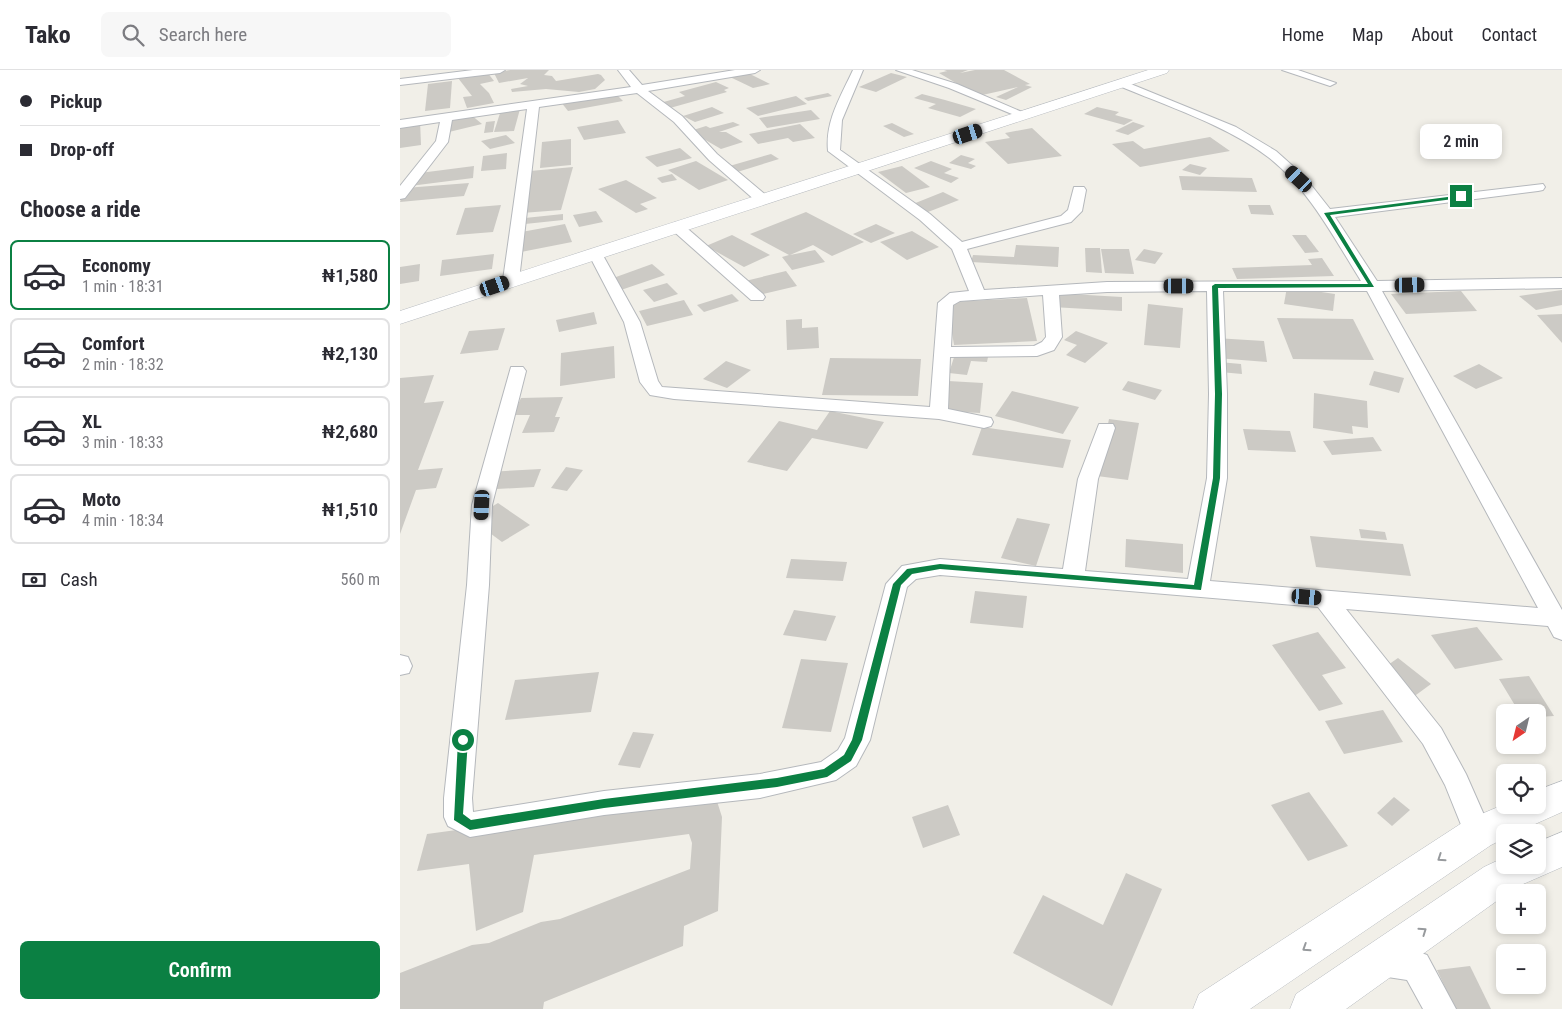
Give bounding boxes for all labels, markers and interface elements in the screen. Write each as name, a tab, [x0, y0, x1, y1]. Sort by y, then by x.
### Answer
search box	[101, 12, 451, 57]
text: Tako	[25, 21, 71, 49]
icon: search	[119, 21, 147, 49]
text: Search here	[159, 23, 247, 46]
text: Home	[1282, 24, 1324, 45]
text: Map	[1352, 24, 1383, 45]
text: About	[1411, 24, 1453, 45]
text: Contact	[1481, 24, 1537, 45]
text: Pickup	[50, 90, 102, 113]
car	[951, 122, 984, 146]
callout: 2 min	[1420, 124, 1502, 158]
text: 2 min	[1443, 132, 1479, 151]
text: Drop-off	[50, 138, 114, 161]
car	[1282, 163, 1315, 195]
route end	[1450, 185, 1472, 207]
text: Choose a ride	[20, 197, 141, 222]
icon: car	[22, 253, 67, 298]
text: Economy	[82, 254, 151, 277]
text: ₦1,580	[322, 264, 378, 287]
car	[478, 274, 511, 298]
text: 1 min · 18:31	[82, 277, 164, 296]
car	[1394, 277, 1425, 293]
car	[1164, 279, 1194, 294]
icon: car	[22, 331, 67, 376]
text: Comfort	[82, 332, 145, 355]
text: ₦2,130	[322, 342, 378, 365]
text: 2 min · 18:32	[82, 355, 164, 374]
icon: car	[22, 409, 67, 454]
text: XL	[82, 410, 102, 433]
text: ₦2,680	[322, 420, 378, 443]
text: 3 min · 18:33	[82, 433, 164, 452]
icon: car	[22, 487, 67, 532]
text: Moto	[82, 488, 121, 511]
car	[473, 490, 490, 520]
text: ₦1,510	[322, 498, 378, 521]
text: 4 min · 18:34	[82, 511, 164, 530]
icon: cash	[20, 566, 48, 594]
text: Cash	[60, 568, 98, 591]
text: 560 m	[341, 570, 380, 589]
car	[1291, 588, 1322, 606]
north arrow	[1496, 704, 1546, 754]
map controls	[1496, 704, 1546, 994]
route start	[452, 729, 474, 751]
button: locate	[1496, 764, 1546, 814]
button: layers	[1496, 824, 1546, 874]
one-way arrow	[1438, 852, 1447, 861]
button: +	[1496, 884, 1546, 934]
one-way arrow	[1417, 928, 1427, 937]
button: Confirm	[20, 941, 380, 999]
one-way arrow	[1302, 942, 1312, 951]
button: −	[1496, 944, 1546, 994]

